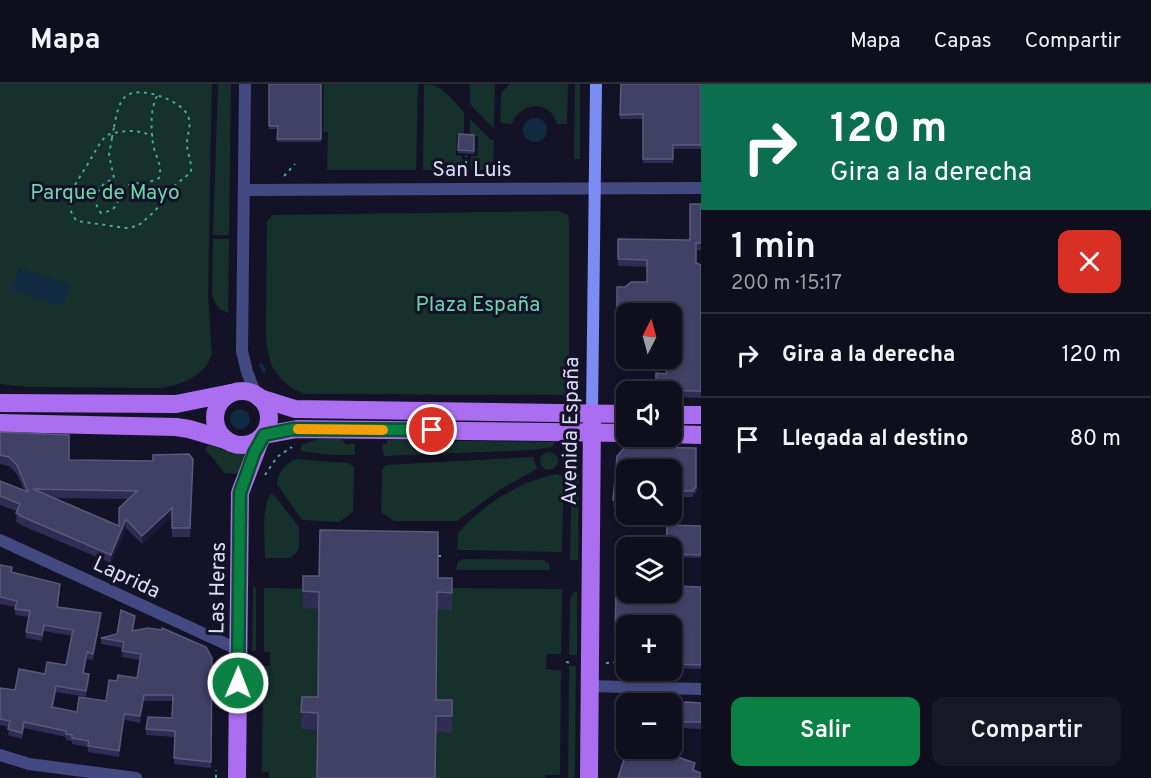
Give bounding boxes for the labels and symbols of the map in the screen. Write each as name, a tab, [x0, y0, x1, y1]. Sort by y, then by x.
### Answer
street label: San Luis	[432, 157, 512, 184]
park label: Parque de Mayo	[30, 180, 180, 207]
park label: Plaza España	[416, 292, 540, 319]
north arrow	[616, 303, 682, 369]
street label: Avenida España	[557, 356, 586, 506]
pin	[406, 404, 457, 455]
street label: Las Heras	[204, 542, 233, 634]
street label: Laprida	[88, 551, 164, 606]
position arrow	[206, 651, 270, 715]

